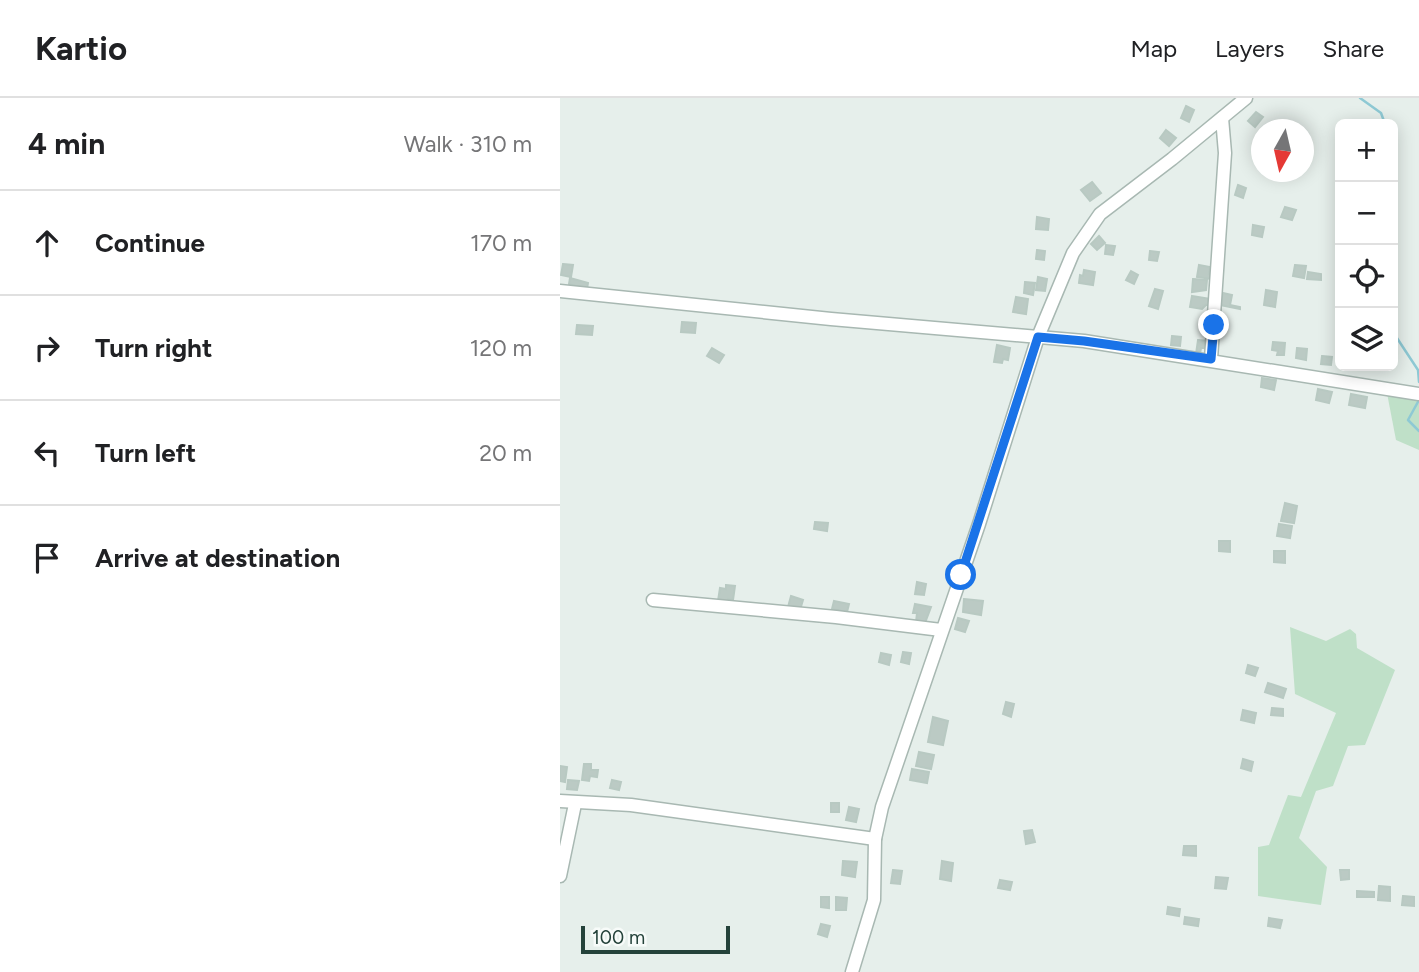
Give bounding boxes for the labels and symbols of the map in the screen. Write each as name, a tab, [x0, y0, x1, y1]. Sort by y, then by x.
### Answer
north arrow	[1251, 119, 1314, 182]
route end	[1198, 309, 1229, 340]
route start	[945, 559, 976, 590]
scale bar	[581, 923, 730, 955]

